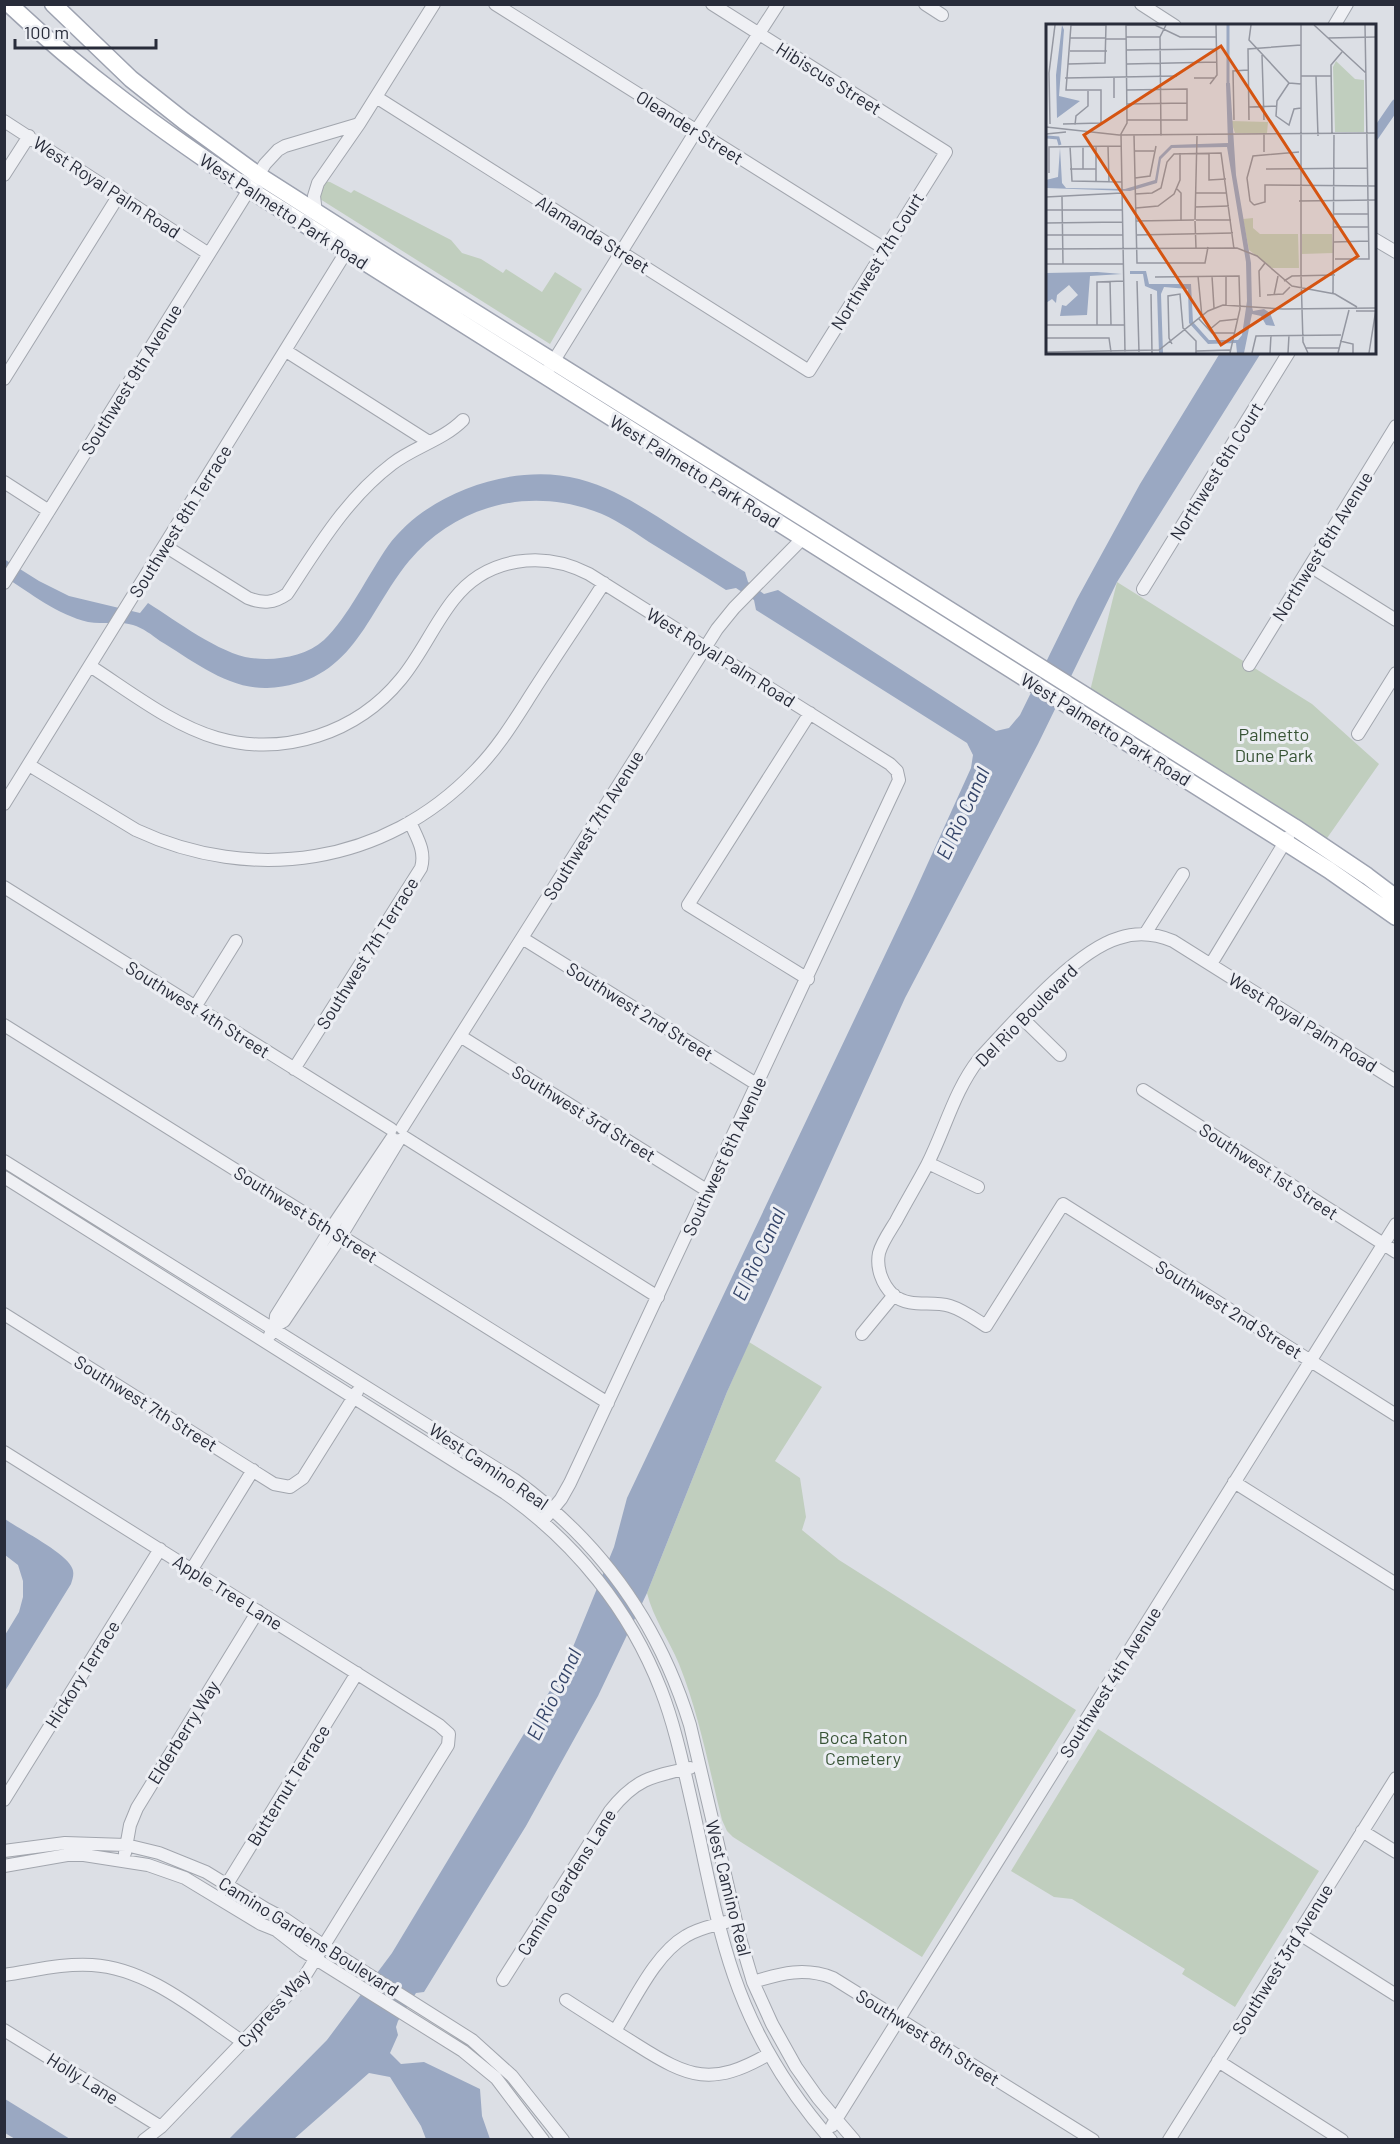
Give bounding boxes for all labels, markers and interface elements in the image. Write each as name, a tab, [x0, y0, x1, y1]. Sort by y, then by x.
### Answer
scale bar	[15, 12, 156, 50]
text: 100 m	[24, 21, 69, 43]
inset map	[1046, 24, 1376, 354]
street label: Hibiscus Street	[772, 37, 886, 119]
street label: Oleander Street	[632, 85, 748, 169]
street label: West Royal Palm Road	[29, 131, 185, 243]
street label: West Palmetto Park Road	[196, 148, 372, 274]
street label: Northwest 7th Court	[826, 188, 928, 334]
street label: Alamanda Street	[532, 190, 654, 278]
street label: Southwest 9th Avenue	[76, 300, 186, 458]
street label: Northwest 6th Court	[1165, 398, 1267, 544]
street label: West Palmetto Park Road	[606, 410, 784, 532]
street label: Southwest 8th Terrace	[124, 441, 236, 601]
street label: Northwest 6th Avenue	[1267, 467, 1377, 625]
street label: West Royal Palm Road	[643, 602, 799, 712]
street label: West Palmetto Park Road	[1017, 668, 1195, 790]
park label: Palmetto Dune Park	[1235, 723, 1313, 766]
street label: Southwest 7th Avenue	[538, 746, 648, 904]
water label: El Rio Canal	[930, 763, 994, 863]
street label: Southwest 7th Terrace	[311, 873, 423, 1033]
street label: Southwest 4th Street	[122, 956, 274, 1062]
street label: Southwest 2nd Street	[563, 957, 717, 1065]
street label: Del Rio Boulevard	[970, 959, 1082, 1071]
street label: West Royal Palm Road	[1225, 967, 1381, 1077]
street label: Southwest 3rd Street	[508, 1060, 660, 1166]
street label: Southwest 6th Avenue	[677, 1073, 771, 1239]
street label: Southwest 1st Street	[1195, 1118, 1343, 1224]
street label: Southwest 5th Street	[230, 1161, 382, 1267]
water label: El Rio Canal	[726, 1204, 790, 1304]
street label: Southwest 2nd Street	[1152, 1255, 1306, 1363]
street label: Southwest 7th Street	[70, 1350, 222, 1456]
street label: West Camino Real	[425, 1418, 553, 1514]
street label: Apple Tree Lane	[169, 1549, 287, 1635]
street label: Southwest 4th Avenue	[1055, 1602, 1165, 1762]
street label: Hickory Terrace	[40, 1616, 124, 1732]
water label: El Rio Canal	[521, 1644, 586, 1744]
street label: Elderberry Way	[142, 1676, 224, 1788]
street label: Butternut Terrace	[242, 1720, 334, 1850]
park label: Boca Raton Cemetery	[818, 1726, 908, 1769]
street label: Camino Gardens Lane	[512, 1805, 620, 1959]
street label: West Camino Real	[701, 1818, 757, 1958]
street label: Camino Gardens Boulevard	[215, 1871, 403, 2001]
street label: Southwest 3rd Avenue	[1227, 1880, 1337, 2038]
street label: Cypress Way	[232, 1964, 314, 2052]
street label: Southwest 8th Street	[852, 1984, 1004, 2090]
street label: Holly Lane	[43, 2047, 123, 2109]

